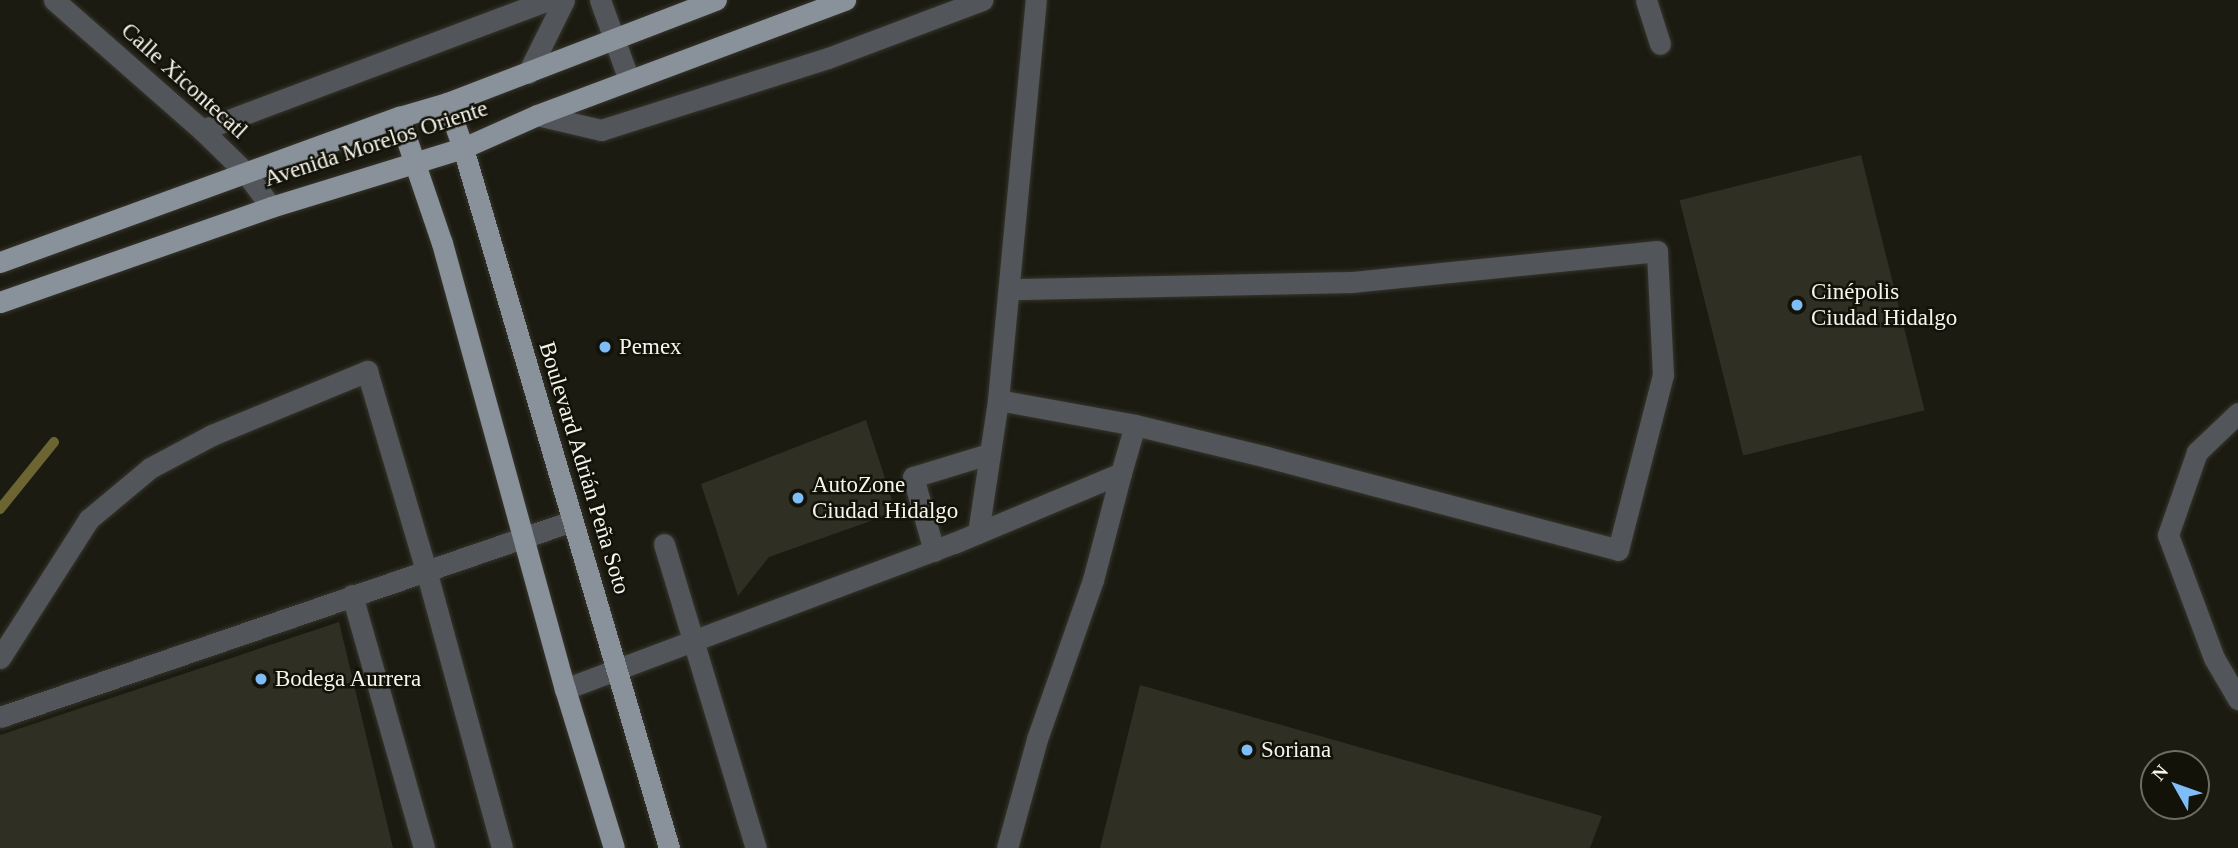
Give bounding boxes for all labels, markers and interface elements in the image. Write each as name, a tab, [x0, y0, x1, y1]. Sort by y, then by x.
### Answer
street label: Calle Xicontecatl	[115, 17, 253, 145]
street label: Avenida Morelos Oriente	[261, 95, 491, 193]
place label: Cinépolis Ciudad Hidalgo	[1811, 278, 1957, 332]
marker: Cinépolis Ciudad Hidalgo	[1789, 297, 1805, 313]
place label: Pemex	[619, 333, 682, 361]
street label: Boulevard Adrián Peña Soto	[532, 338, 636, 598]
marker: Pemex	[597, 339, 613, 355]
place label: AutoZone Ciudad Hidalgo	[812, 471, 958, 525]
marker: AutoZone Ciudad Hidalgo	[790, 490, 806, 506]
place label: Bodega Aurrera	[275, 665, 423, 693]
marker: Bodega Aurrera	[253, 671, 269, 687]
place label: Soriana	[1261, 736, 1331, 764]
marker: Soriana	[1239, 742, 1255, 758]
north arrow	[2140, 750, 2210, 820]
text: N	[2148, 760, 2173, 784]

